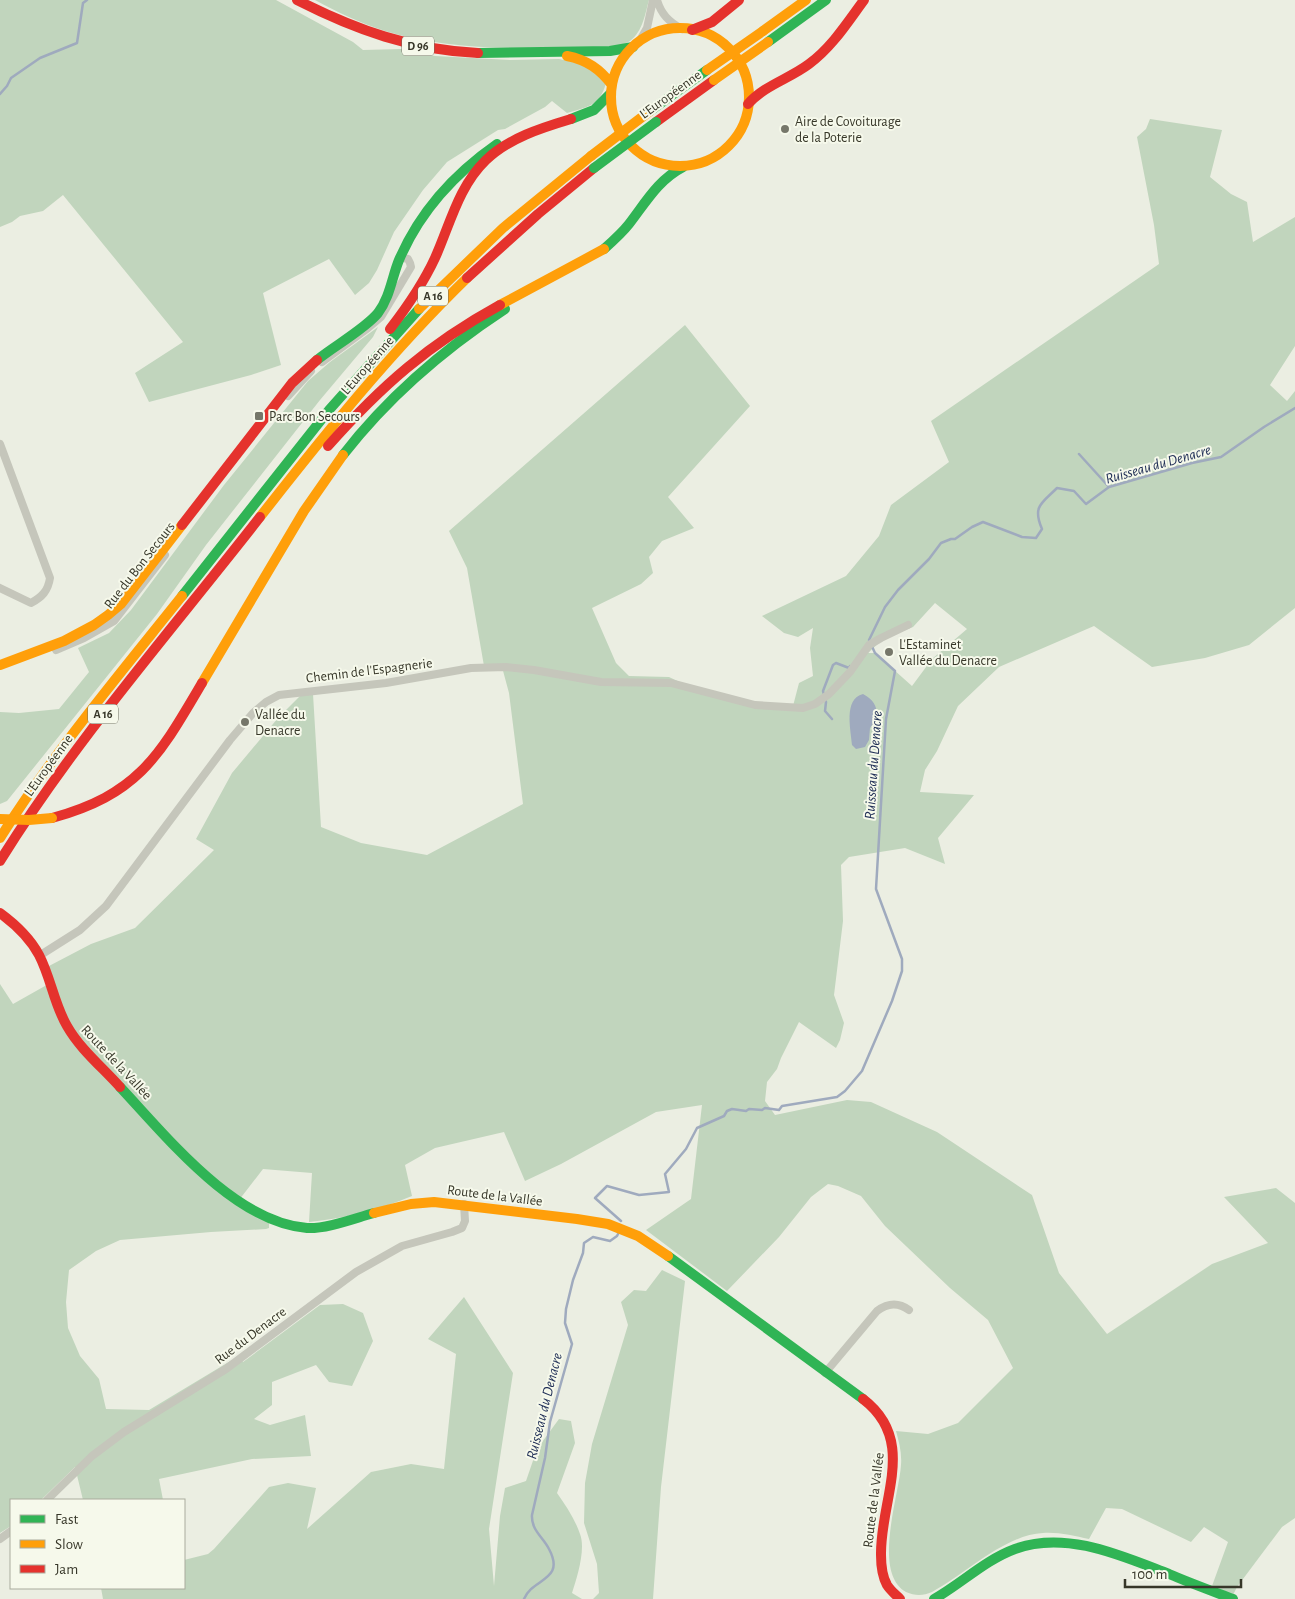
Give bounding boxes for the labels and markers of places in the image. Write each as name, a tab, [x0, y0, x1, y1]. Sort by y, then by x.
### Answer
place label: Aire de Covoiturage de la Poterie	[795, 115, 901, 145]
marker: Aire de Covoiturage de la Poterie	[779, 123, 791, 135]
marker: Parc Bon Secours	[253, 410, 265, 422]
place label: Parc Bon Secours	[269, 410, 360, 424]
place label: L'Estaminet Vallée du Denacre	[899, 638, 997, 668]
marker: L'Estaminet Vallée du Denacre	[883, 646, 895, 658]
place label: Vallée du Denacre	[255, 708, 305, 738]
marker: Vallée du Denacre	[239, 716, 251, 728]

